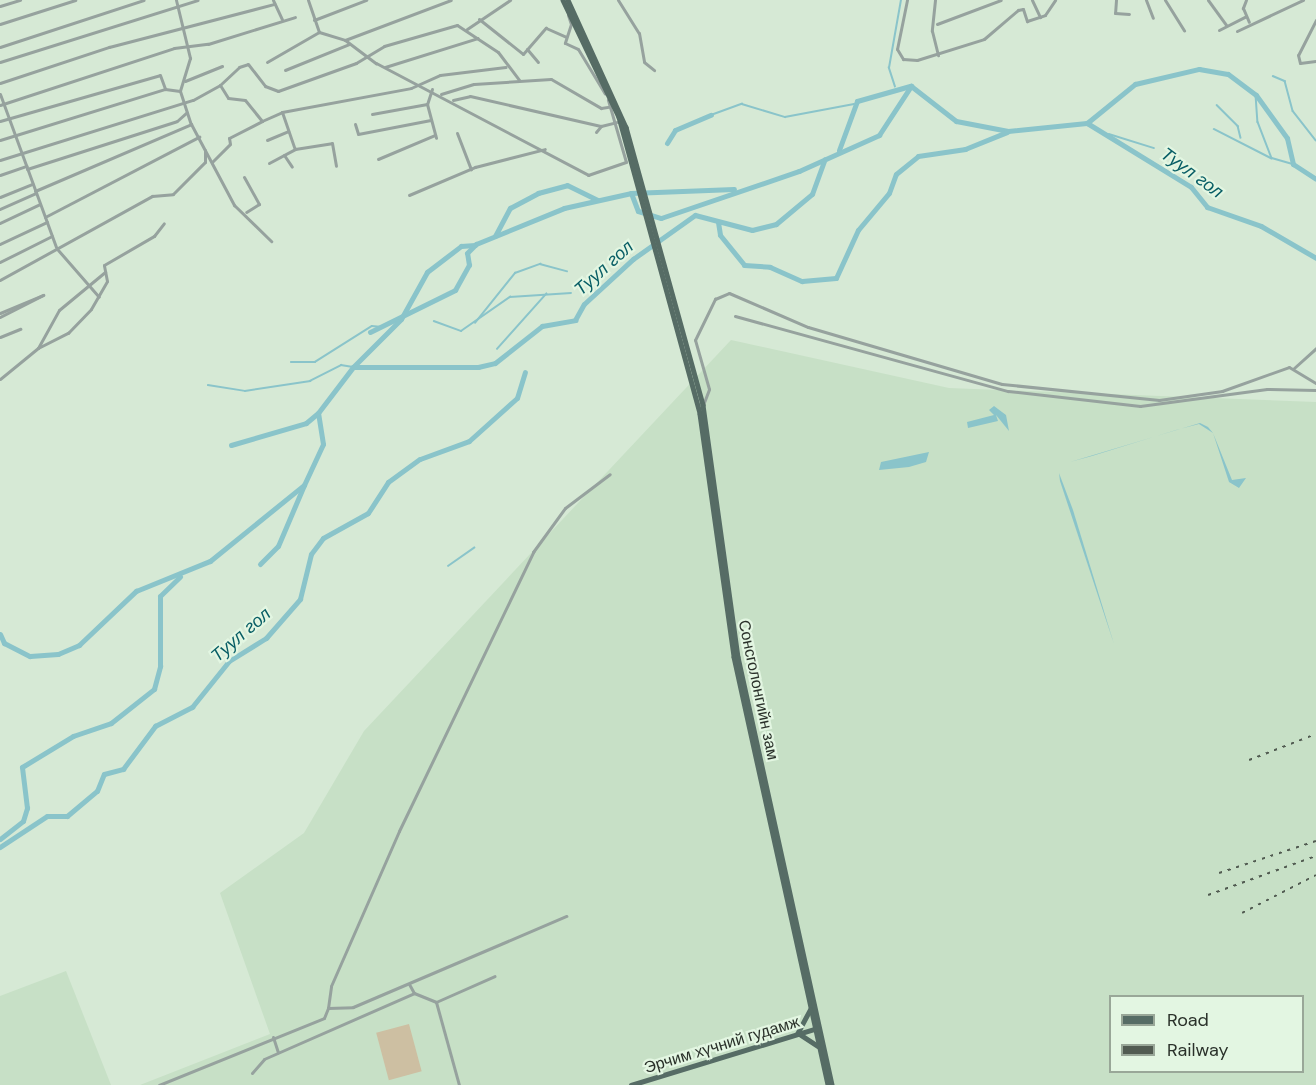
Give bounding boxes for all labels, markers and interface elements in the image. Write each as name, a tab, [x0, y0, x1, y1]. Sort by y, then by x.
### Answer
water label: Туул гол	[1157, 143, 1227, 203]
water label: Туул гол	[570, 236, 638, 300]
water label: Туул гол	[207, 603, 275, 667]
street label: Сонсголонгийн зам	[734, 618, 782, 762]
legend	[1109, 995, 1304, 1073]
text: Road	[1167, 1008, 1209, 1032]
street label: Эрчим хүчний гудамж	[642, 1012, 802, 1078]
text: Railway	[1167, 1038, 1229, 1062]

